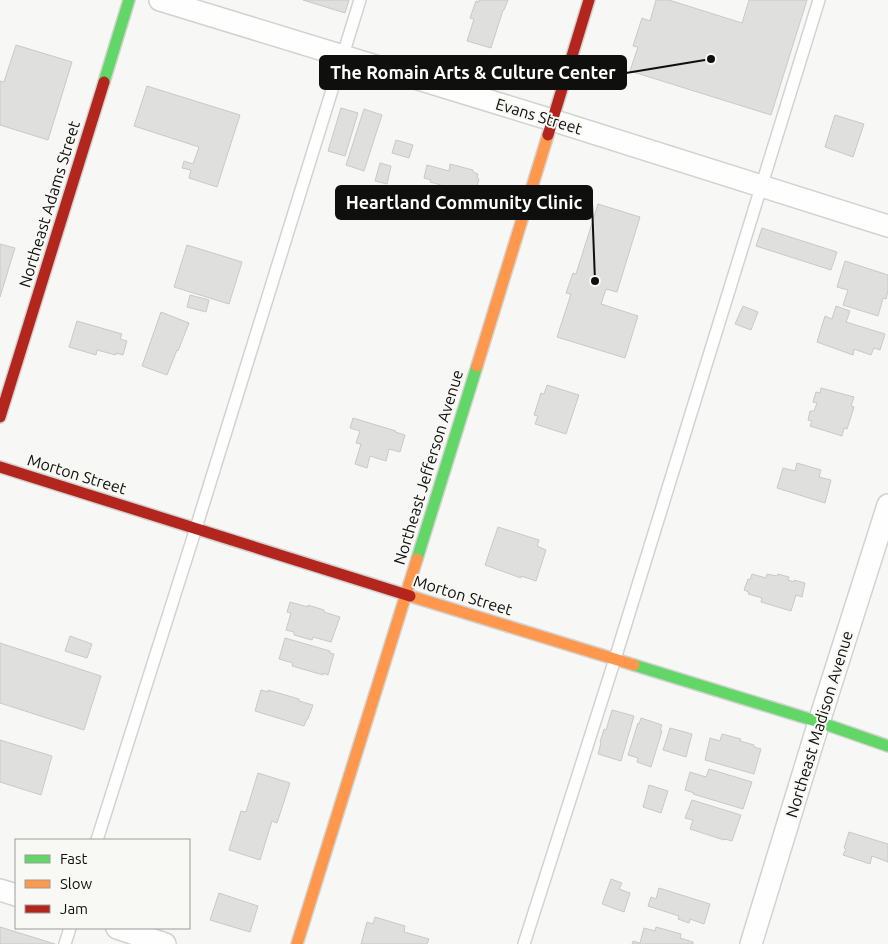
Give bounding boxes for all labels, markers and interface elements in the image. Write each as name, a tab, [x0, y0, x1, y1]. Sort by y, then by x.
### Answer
callout: The Romain Arts & Culture Center	[320, 56, 626, 89]
text: The Romain Arts & Culture Center	[330, 62, 616, 82]
street label: Evans Street	[494, 94, 585, 138]
street label: Northeast Adams Street	[15, 118, 83, 289]
callout: Heartland Community Clinic	[336, 186, 592, 219]
text: Heartland Community Clinic	[346, 192, 583, 212]
street label: Northeast Jefferson Avenue	[390, 367, 466, 567]
street label: Morton Street	[25, 450, 129, 498]
street label: Morton Street	[411, 571, 515, 619]
street label: Northeast Madison Avenue	[782, 628, 856, 820]
legend	[15, 839, 190, 929]
text: Fast	[60, 850, 88, 867]
text: Slow	[60, 875, 93, 892]
text: Jam	[60, 900, 88, 917]

